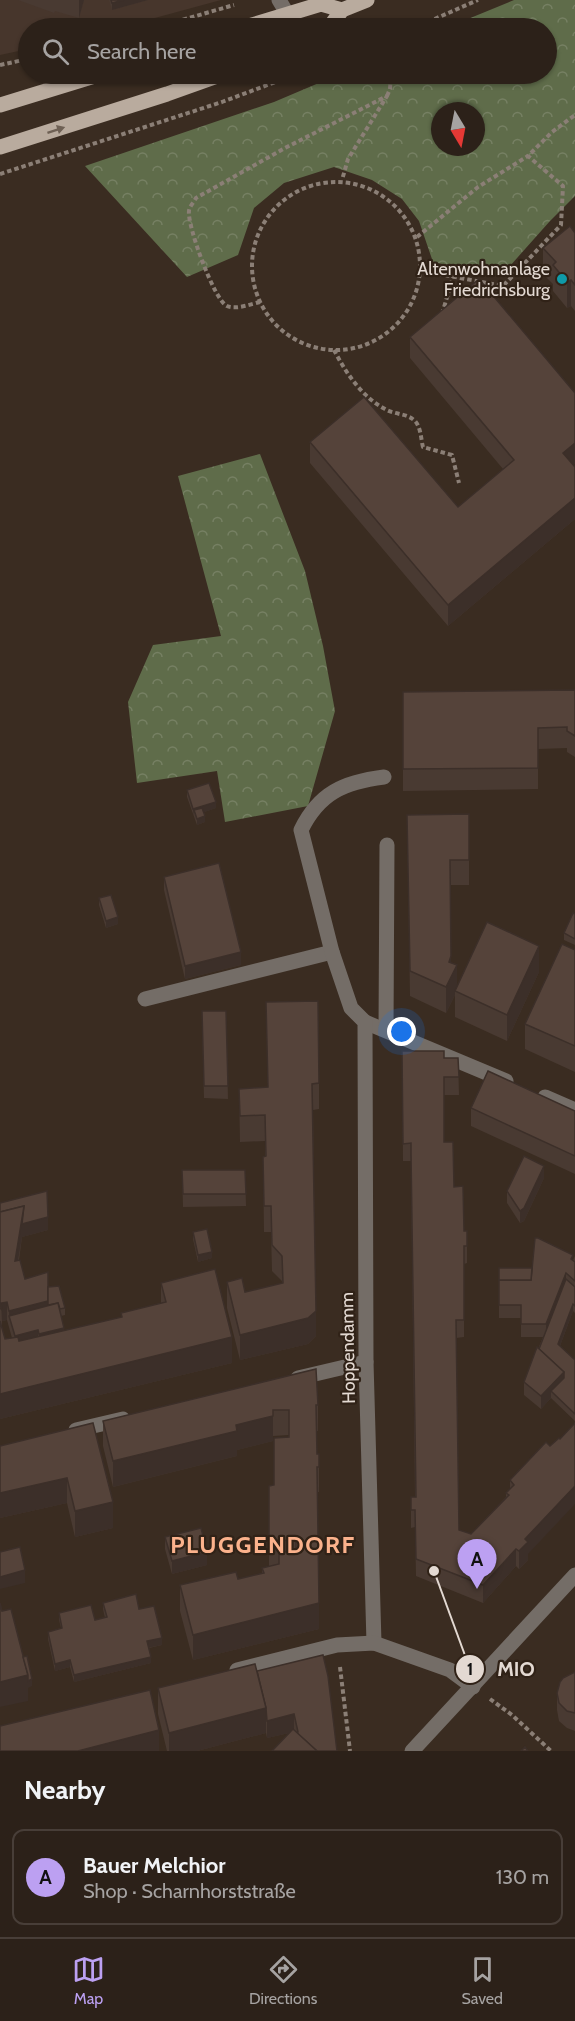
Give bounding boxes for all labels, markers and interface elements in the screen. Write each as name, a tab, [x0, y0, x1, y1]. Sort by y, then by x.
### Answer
search box	[18, 18, 557, 84]
icon: search	[39, 35, 72, 68]
text: Search here	[87, 38, 196, 65]
north arrow	[431, 102, 485, 156]
one-way arrow	[47, 124, 65, 134]
place label: Altenwohnanlage Friedrichsburg	[417, 258, 551, 301]
marker: Altenwohnanlage Friedrichsburg	[555, 272, 569, 286]
your location	[387, 1017, 416, 1046]
street label: Hoppendamm	[336, 1292, 360, 1404]
district label: PLUGGENDORF	[170, 1530, 356, 1559]
pin: A	[458, 1540, 496, 1589]
callout: MIO	[455, 1650, 547, 1688]
text: MIO	[497, 1657, 535, 1681]
text: 1	[467, 1658, 473, 1680]
text: Nearby	[24, 1774, 105, 1806]
text: Bauer Melchior	[83, 1852, 226, 1879]
text: A	[39, 1865, 52, 1889]
text: 130 m	[496, 1865, 549, 1889]
text: Shop · Scharnhorststraße	[83, 1879, 296, 1903]
tab: Map	[72, 1953, 105, 2008]
tab: Directions	[249, 1953, 317, 2008]
tab: Saved	[461, 1953, 503, 2008]

